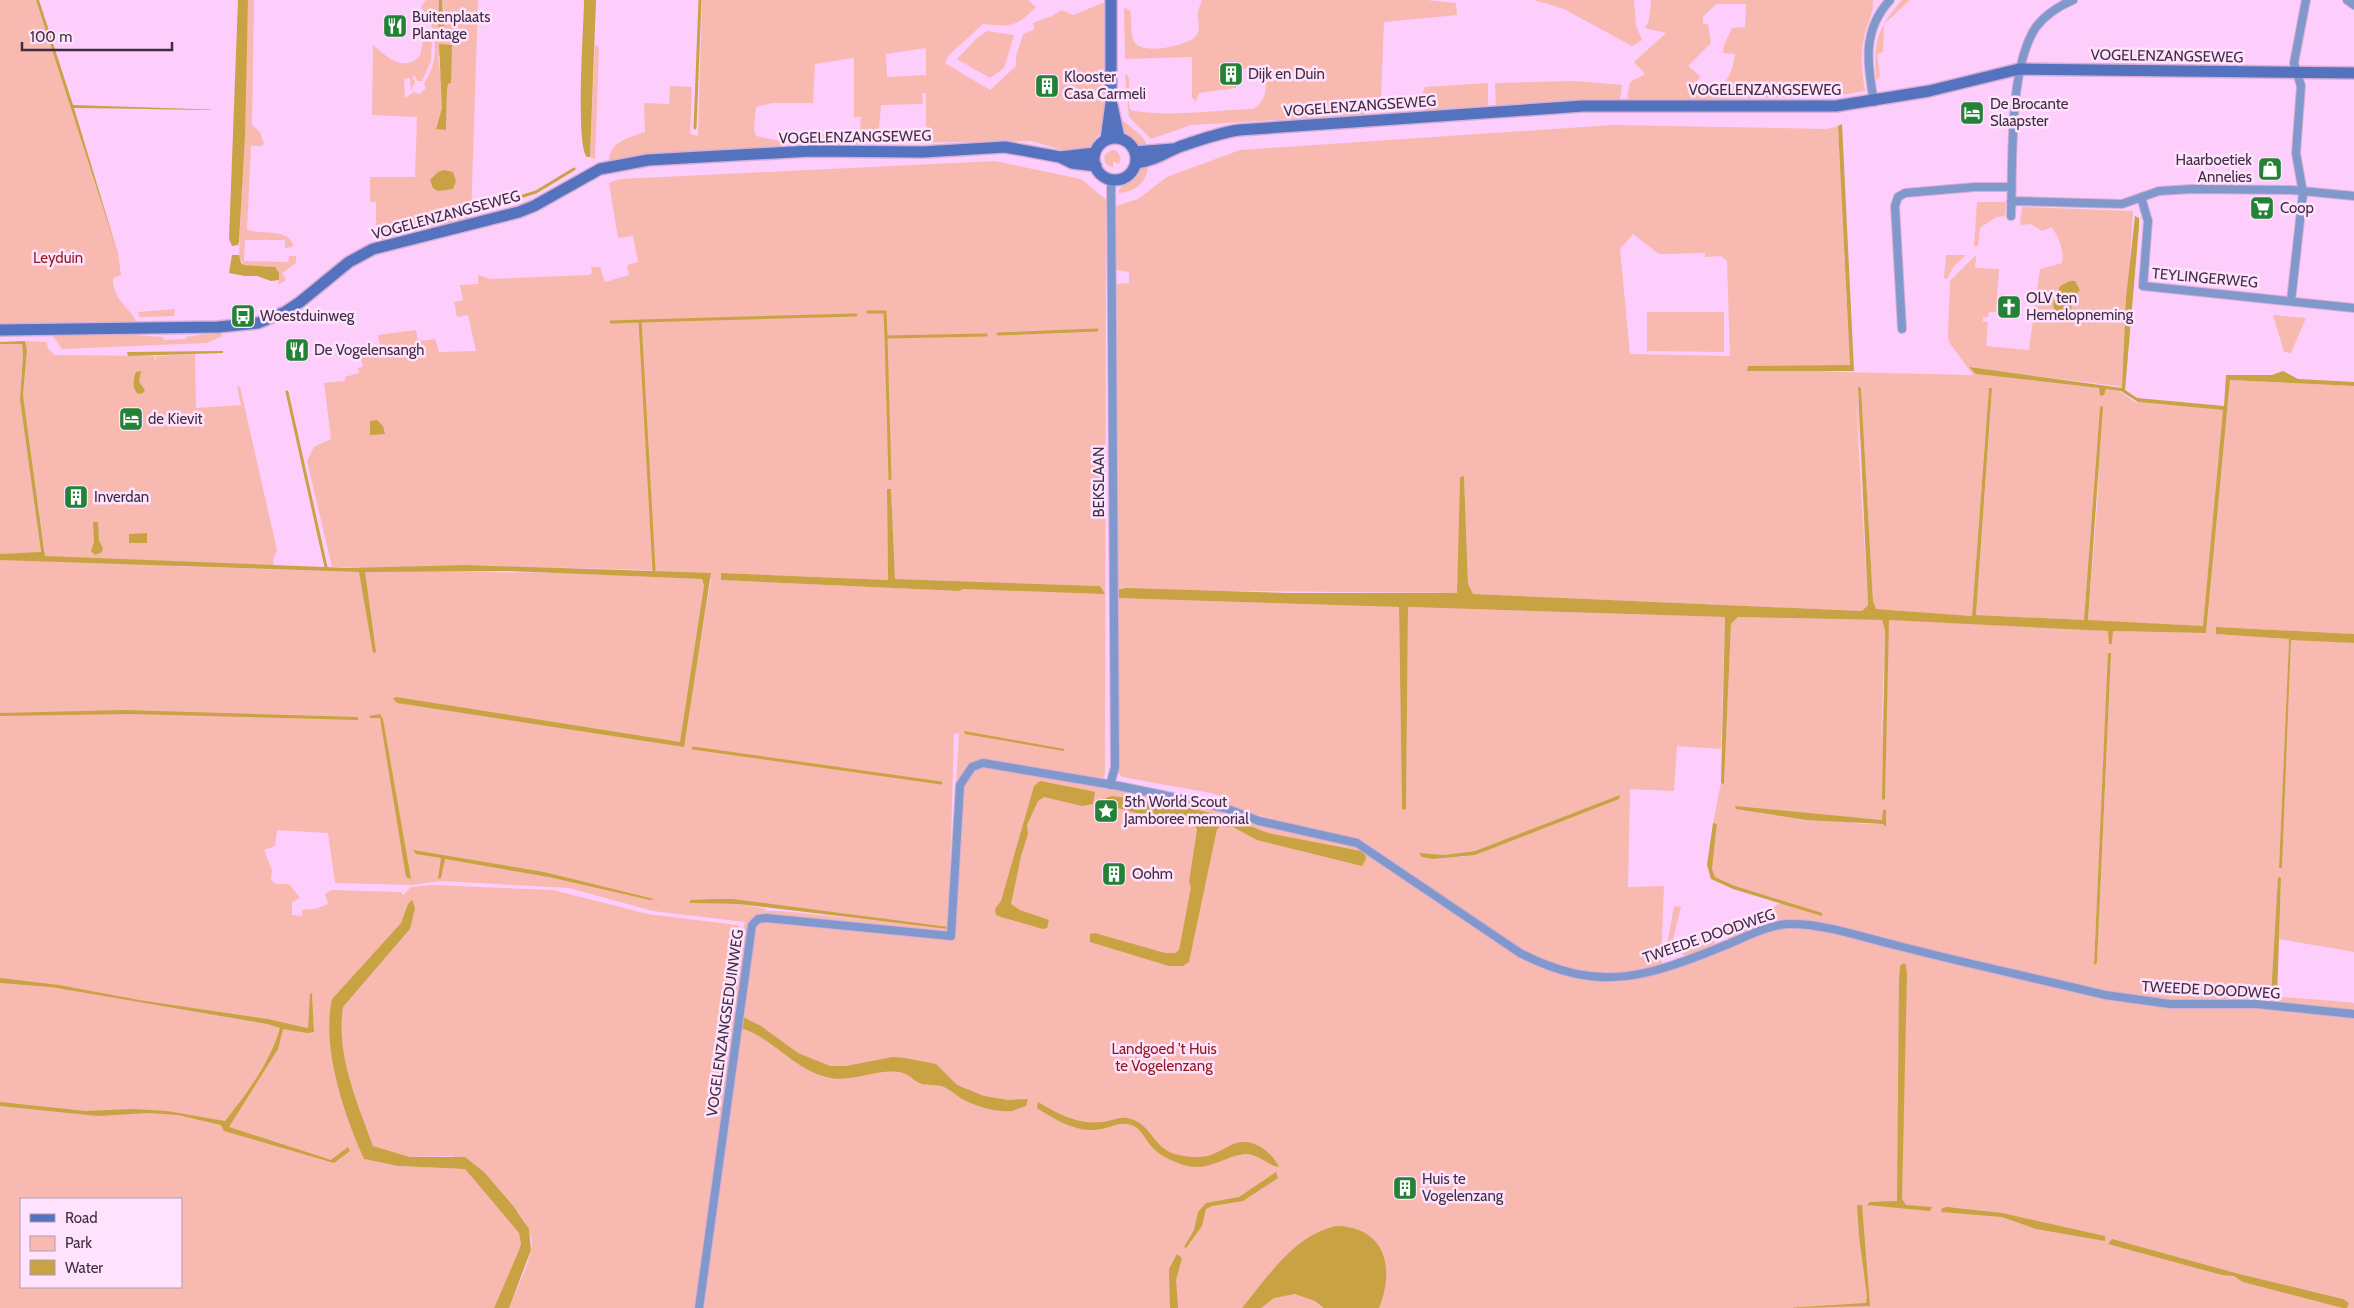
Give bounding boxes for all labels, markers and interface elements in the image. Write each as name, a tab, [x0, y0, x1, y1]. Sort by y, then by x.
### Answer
place label: Buitenplaats Plantage	[412, 8, 490, 43]
restaurant icon: Buitenplaats Plantage	[382, 13, 408, 39]
scale bar	[22, 20, 172, 52]
text: 100 m	[30, 28, 72, 46]
street label: VOGELENZANGSEWEG	[2090, 46, 2244, 66]
building icon: Dijk en Duin	[1218, 61, 1244, 87]
place label: Dijk en Duin	[1248, 65, 1325, 83]
place label: Klooster Casa Carmeli	[1064, 68, 1146, 103]
building icon: Klooster Casa Carmeli	[1034, 73, 1060, 99]
street label: VOGELENZANGSEWEG	[1689, 81, 1841, 99]
street label: VOGELENZANGSEWEG	[1283, 92, 1437, 120]
place label: De Brocante Slaapster	[1990, 95, 2069, 130]
hotel icon: De Brocante Slaapster	[1959, 100, 1985, 126]
street label: VOGELENZANGSEWEG	[778, 127, 932, 147]
place label: Haarboetiek Annelies	[2176, 151, 2252, 186]
shop icon: Haarboetiek Annelies	[2257, 156, 2283, 182]
street label: VOGELENZANGSEWEG	[370, 187, 522, 243]
supermarket icon: Coop	[2249, 195, 2275, 221]
place label: Coop	[2280, 199, 2314, 217]
park label: Leyduin	[33, 249, 83, 267]
street label: TEYLINGERWEG	[2151, 264, 2259, 292]
place label: OLV ten Hemelopneming	[2026, 289, 2134, 324]
church icon: OLV ten Hemelopneming	[1996, 294, 2022, 320]
bus stop icon: Woestduinweg	[230, 303, 256, 329]
place label: Woestduinweg	[260, 307, 355, 325]
restaurant icon: De Vogelensangh	[284, 337, 310, 363]
place label: De Vogelensangh	[314, 341, 424, 359]
hotel icon: de Kievit	[118, 406, 144, 432]
place label: de Kievit	[148, 410, 203, 428]
street label: BEKSLAAN	[1090, 447, 1108, 517]
building icon: Inverdan	[63, 484, 89, 510]
place label: Inverdan	[94, 488, 149, 506]
place label: 5th World Scout Jamboree memorial	[1123, 793, 1249, 828]
place icon: 5th World Scout Jamboree memorial	[1093, 798, 1119, 824]
building icon: Oohm	[1101, 861, 1127, 887]
place label: Oohm	[1132, 865, 1173, 883]
street label: TWEEDE DOODWEG	[1641, 905, 1777, 967]
street label: VOGELENZANGSEDUINWEG	[703, 928, 747, 1118]
street label: TWEEDE DOODWEG	[2141, 977, 2281, 1003]
park label: Landgoed 't Huis te Vogelenzang	[1111, 1040, 1217, 1075]
place label: Huis te Vogelenzang	[1422, 1170, 1504, 1205]
building icon: Huis te Vogelenzang	[1392, 1175, 1418, 1201]
legend	[20, 1198, 182, 1288]
text: Road	[65, 1209, 98, 1227]
text: Park	[65, 1234, 92, 1252]
text: Water	[65, 1259, 103, 1277]

